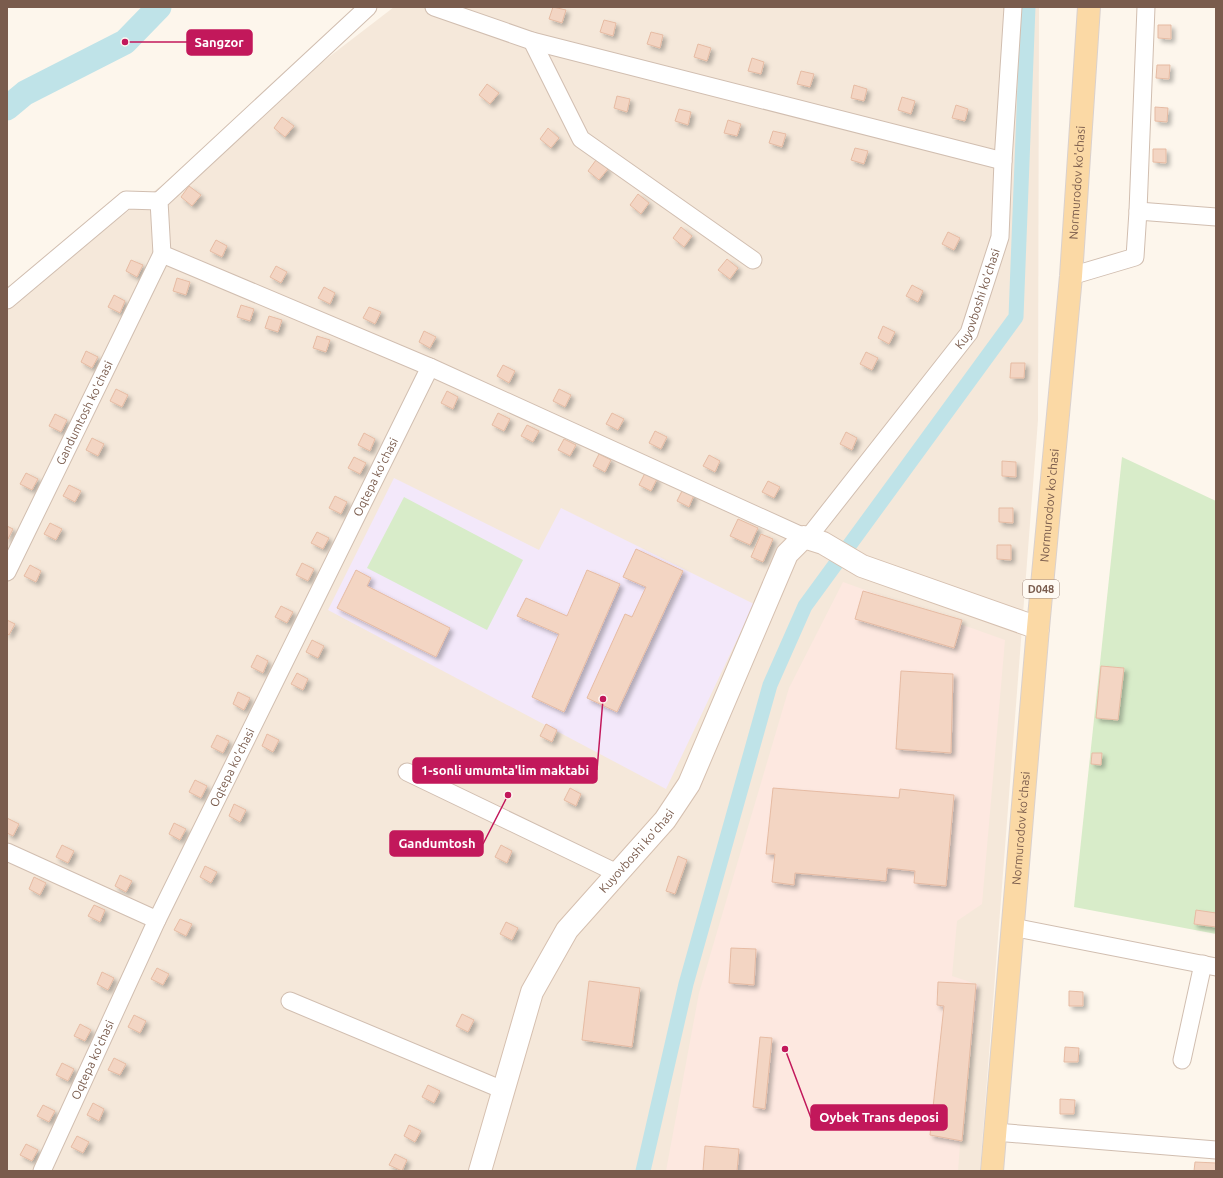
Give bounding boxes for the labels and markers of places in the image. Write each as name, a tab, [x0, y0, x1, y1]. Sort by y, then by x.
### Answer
callout: Sangzor	[187, 30, 252, 55]
callout: 1-sonli umumta'lim maktabi	[413, 758, 597, 783]
callout: Gandumtosh	[390, 831, 483, 856]
callout: Oybek Trans deposi	[811, 1105, 947, 1130]

